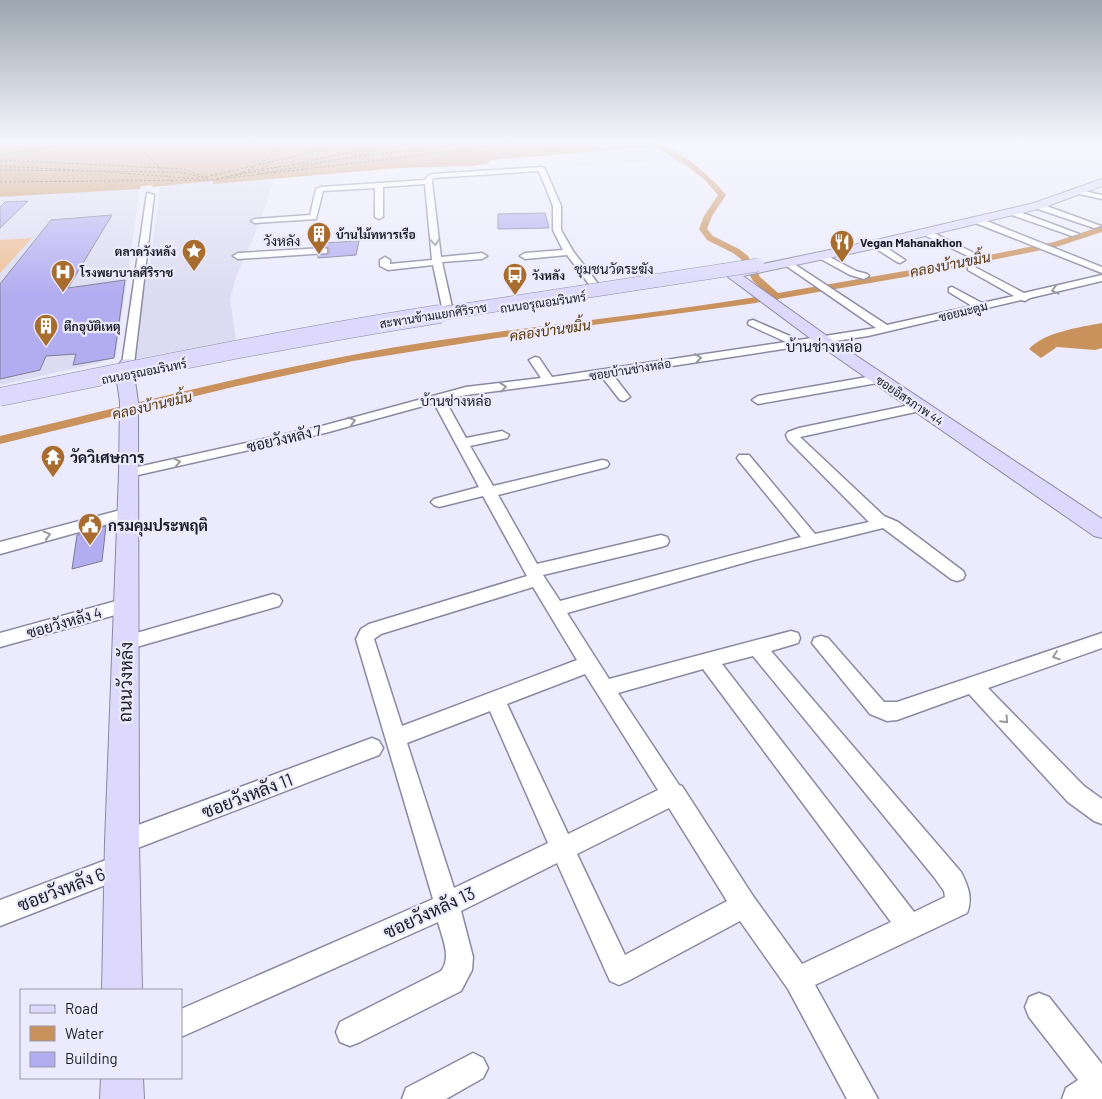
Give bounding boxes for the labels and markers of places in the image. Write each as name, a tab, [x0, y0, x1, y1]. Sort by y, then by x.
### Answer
building icon: บ้านไม้ทหารเรือ	[306, 221, 332, 255]
place label: บ้านไม้ทหารเรือ	[336, 227, 416, 241]
restaurant icon: Vegan Mahanakhon	[829, 229, 855, 263]
place label: Vegan Mahanakhon	[860, 235, 962, 249]
place icon: ตลาดวังหลัง	[181, 238, 207, 272]
place label: ตลาดวังหลัง	[115, 244, 176, 258]
hospital icon: โรงพยาบาลศิริราช	[50, 259, 76, 293]
bus stop icon: วังหลัง	[502, 262, 528, 296]
place label: โรงพยาบาลศิริราช	[79, 265, 173, 279]
place label: วังหลัง	[532, 268, 565, 282]
building icon: ตึกอุบัติเหตุ	[33, 313, 59, 347]
place label: ตึกอุบัติเหตุ	[64, 319, 120, 335]
temple icon: วัดวิเศษการ	[40, 444, 66, 478]
place label: วัดวิเศษการ	[70, 448, 145, 466]
public building icon: กรมคุมประพฤติ	[77, 512, 103, 546]
place label: กรมคุมประพฤติ	[108, 516, 208, 537]

